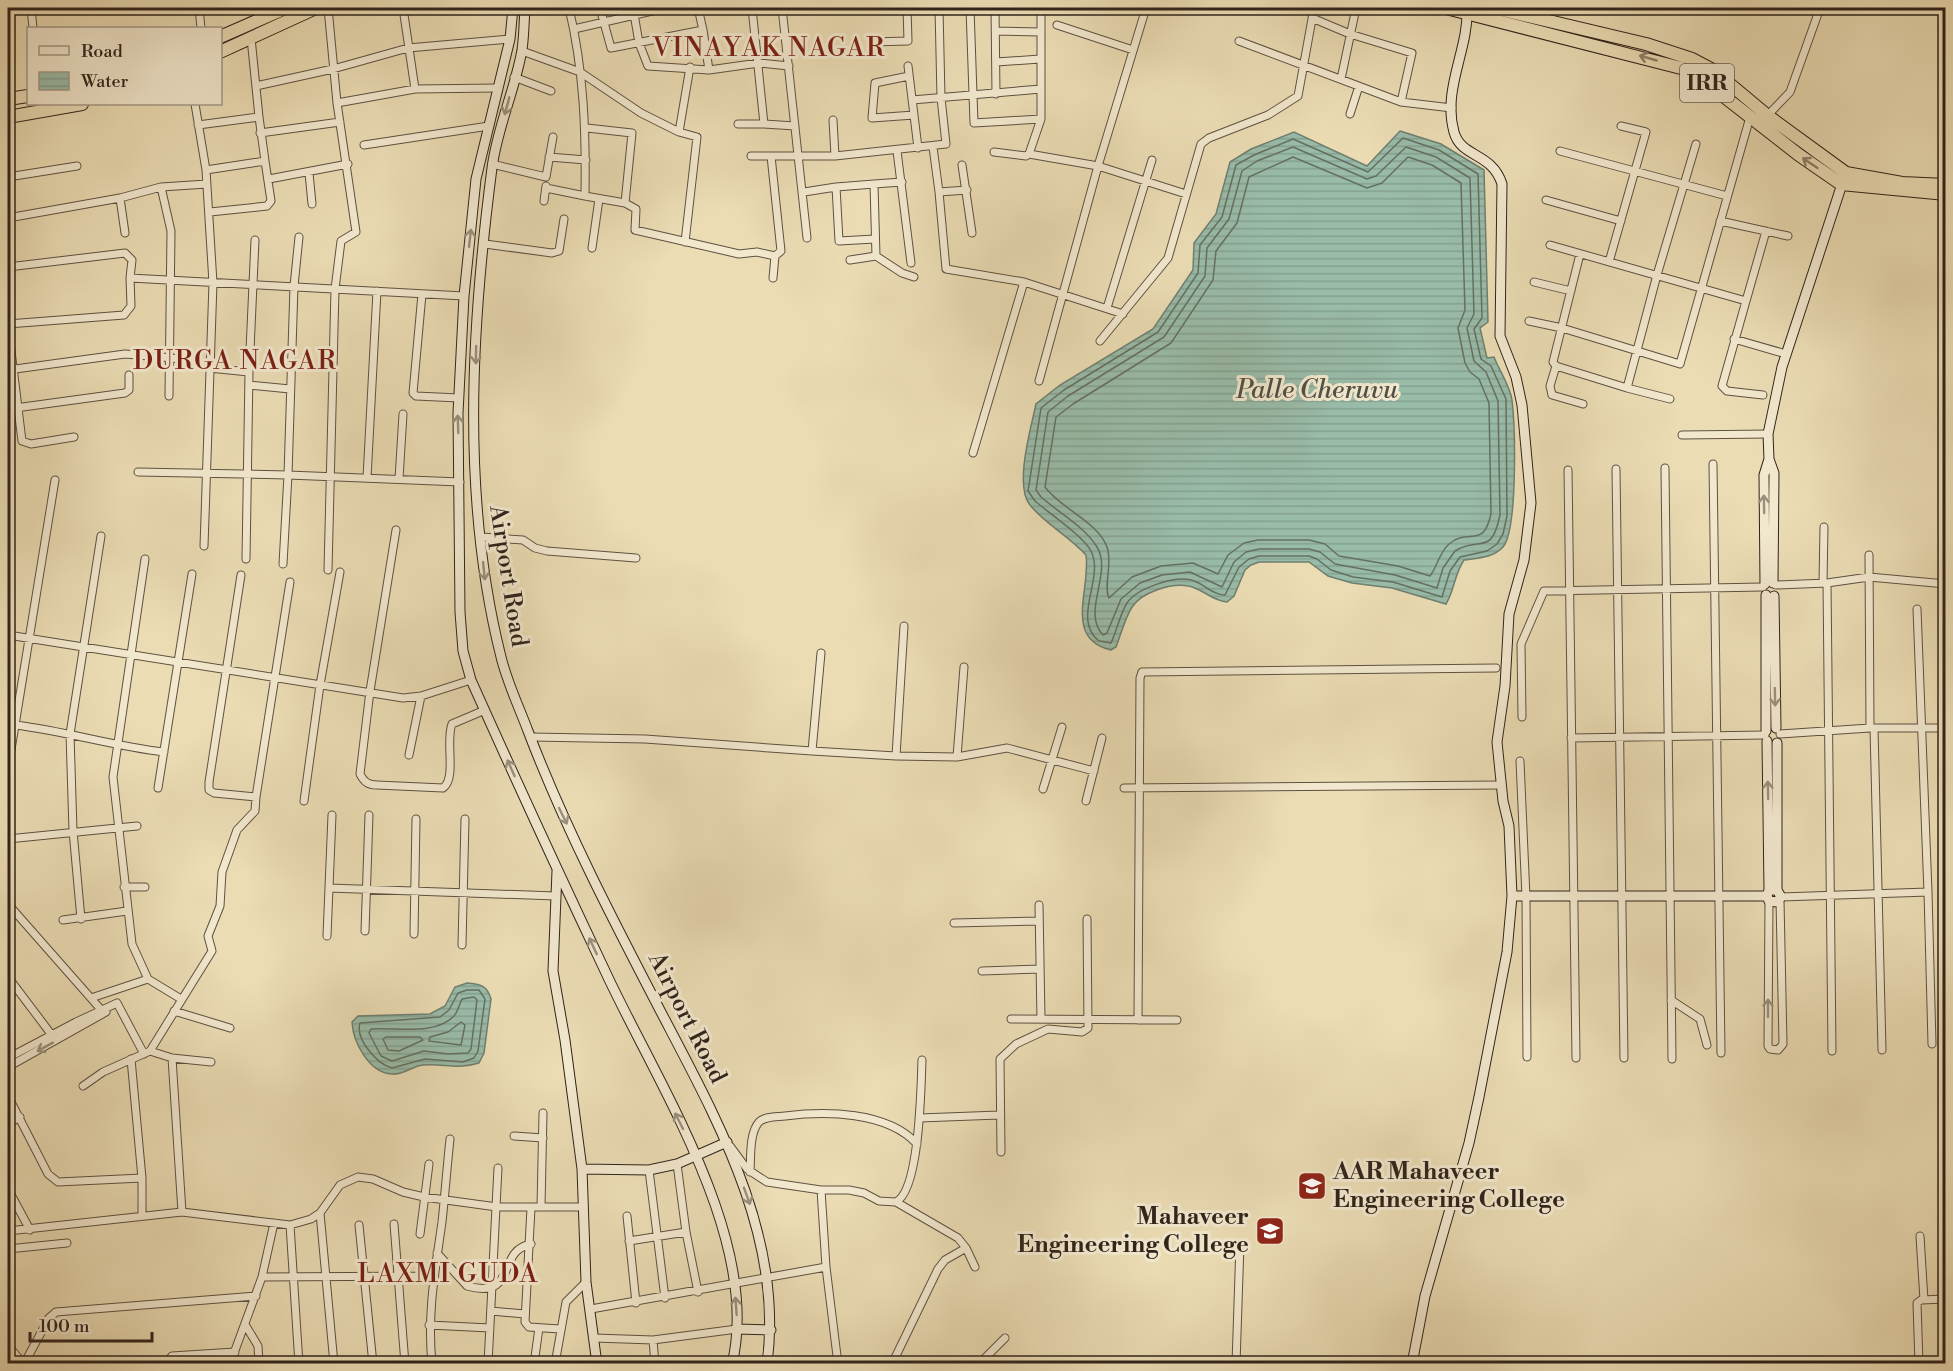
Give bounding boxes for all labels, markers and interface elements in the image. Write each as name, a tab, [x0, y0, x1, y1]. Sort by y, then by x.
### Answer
legend	[27, 27, 222, 105]
district label: VINAYAK NAGAR	[652, 32, 885, 64]
text: Road	[81, 40, 124, 63]
one-way arrow	[1639, 52, 1658, 63]
road number: IRR	[1680, 64, 1734, 102]
text: Water	[80, 70, 129, 93]
one-way arrow	[500, 96, 512, 115]
one-way arrow	[1802, 157, 1819, 169]
one-way arrow	[465, 228, 476, 248]
district label: DURGA NAGAR	[133, 345, 337, 377]
one-way arrow	[470, 345, 481, 365]
water label: Palle Cheruvu	[1235, 374, 1398, 406]
one-way arrow	[453, 414, 464, 434]
one-way arrow	[1758, 495, 1770, 515]
street label: Airport Road	[482, 502, 534, 649]
one-way arrow	[479, 560, 490, 580]
one-way arrow	[1769, 686, 1781, 706]
one-way arrow	[505, 760, 517, 778]
one-way arrow	[1762, 780, 1774, 800]
one-way arrow	[558, 807, 570, 825]
one-way arrow	[586, 937, 598, 955]
street label: Airport Road	[641, 947, 733, 1089]
one-way arrow	[1763, 998, 1774, 1018]
one-way arrow	[36, 1042, 54, 1053]
one-way arrow	[672, 1112, 684, 1130]
place label: AAR Mahaveer Engineering College	[1332, 1157, 1565, 1215]
school or university icon: AAR Mahaveer Engineering College	[1296, 1170, 1328, 1202]
one-way arrow	[743, 1187, 754, 1205]
place label: Mahaveer Engineering College	[1017, 1202, 1249, 1260]
school or university icon: Mahaveer Engineering College	[1254, 1215, 1286, 1247]
district label: LAXMI GUDA	[357, 1258, 539, 1290]
one-way arrow	[730, 1296, 741, 1316]
scale bar	[30, 1305, 152, 1343]
text: 100 m	[39, 1315, 90, 1338]

